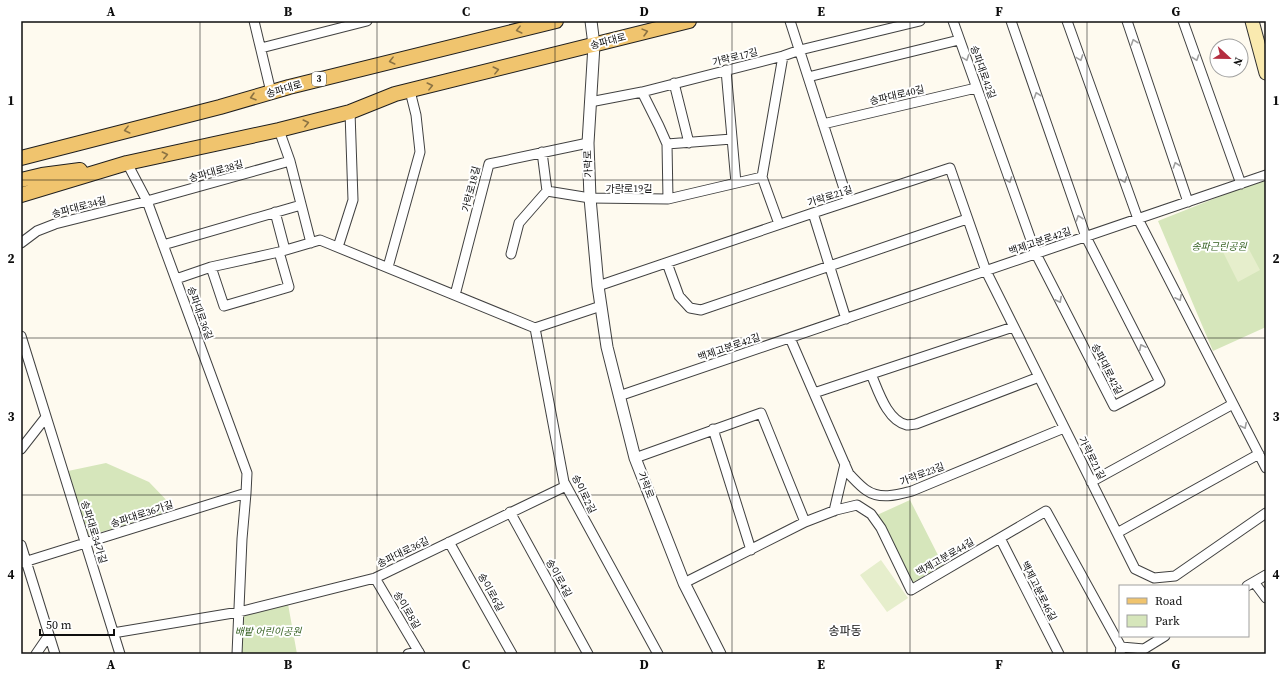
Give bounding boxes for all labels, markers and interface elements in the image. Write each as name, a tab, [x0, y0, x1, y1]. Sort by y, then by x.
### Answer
text: A	[107, 3, 116, 20]
text: B	[284, 3, 293, 20]
text: C	[462, 3, 470, 20]
text: D	[639, 3, 649, 20]
text: E	[817, 3, 825, 20]
text: F	[995, 3, 1003, 20]
text: G	[1172, 3, 1181, 20]
one-way arrow	[515, 26, 522, 34]
one-way arrow	[642, 28, 648, 36]
street label: 송파대로	[589, 30, 627, 52]
north arrow	[1209, 38, 1249, 78]
one-way arrow	[1131, 39, 1139, 46]
street label: 송파대로42길	[967, 43, 999, 101]
street label: 가락로17길	[711, 45, 759, 69]
one-way arrow	[961, 54, 969, 61]
one-way arrow	[1076, 54, 1084, 61]
one-way arrow	[1192, 54, 1200, 61]
text: N	[1229, 55, 1246, 68]
one-way arrow	[389, 57, 396, 65]
one-way arrow	[493, 66, 499, 74]
road number: 3	[312, 72, 326, 86]
street label: 송파대로	[265, 78, 303, 100]
one-way arrow	[426, 82, 433, 91]
street label: 송파대로40길	[868, 82, 926, 108]
text: 1	[7, 92, 15, 109]
one-way arrow	[1033, 92, 1041, 99]
text: 1	[1272, 92, 1280, 109]
one-way arrow	[250, 93, 256, 101]
one-way arrow	[302, 119, 309, 128]
one-way arrow	[124, 126, 131, 134]
street label: 가락로	[581, 150, 595, 178]
one-way arrow	[162, 151, 168, 159]
street label: 송파대로38길	[187, 157, 245, 185]
one-way arrow	[1172, 162, 1181, 169]
street label: 가락로18길	[459, 165, 483, 213]
one-way arrow	[1120, 176, 1128, 183]
one-way arrow	[1005, 177, 1013, 184]
street label: 가락로19길	[606, 182, 652, 195]
street label: 가락로21길	[806, 183, 854, 209]
street label: 송파대로34길	[50, 193, 108, 221]
one-way arrow	[1075, 214, 1084, 221]
street label: 백제고분로42길	[1007, 224, 1073, 258]
park label: 송파근린공원	[1191, 240, 1247, 253]
text: 2	[7, 250, 15, 267]
text: 2	[1272, 250, 1280, 267]
street label: 송파대로36길	[184, 284, 216, 342]
one-way arrow	[1174, 294, 1181, 301]
one-way arrow	[1054, 296, 1062, 303]
street label: 백제고분로42길	[696, 330, 762, 364]
street label: 송파대로42길	[1088, 341, 1126, 397]
one-way arrow	[1139, 344, 1147, 351]
text: 3	[7, 408, 15, 425]
text: 3	[1272, 408, 1280, 425]
one-way arrow	[1240, 422, 1247, 429]
street label: 가락로21길	[1076, 434, 1108, 482]
street label: 가락로23길	[898, 460, 946, 488]
street label: 가락로	[635, 470, 657, 500]
street label: 송이로2길	[569, 472, 599, 516]
street label: 송파대로36가길	[109, 498, 175, 530]
street label: 송파대로34가길	[78, 499, 110, 565]
street label: 송파대로36길	[375, 534, 431, 570]
street label: 백제고분로44길	[914, 535, 976, 579]
street label: 송이로4길	[543, 557, 575, 599]
street label: 백제고분로46길	[1018, 559, 1060, 623]
text: 4	[7, 566, 15, 583]
text: 4	[1272, 566, 1280, 583]
street label: 송이로6길	[475, 571, 507, 613]
legend	[1119, 585, 1249, 637]
street label: 송이로8길	[391, 589, 423, 631]
text: Road	[1155, 593, 1182, 609]
scale bar	[40, 611, 114, 637]
text: Park	[1155, 613, 1180, 629]
text: 50 m	[46, 617, 72, 633]
district label: 송파동	[828, 623, 862, 639]
park label: 배밭 어린이공원	[235, 625, 302, 638]
text: A	[107, 656, 116, 673]
text: B	[284, 656, 293, 673]
text: C	[462, 656, 470, 673]
text: D	[639, 656, 649, 673]
text: E	[817, 656, 825, 673]
text: F	[995, 656, 1003, 673]
text: G	[1172, 656, 1181, 673]

